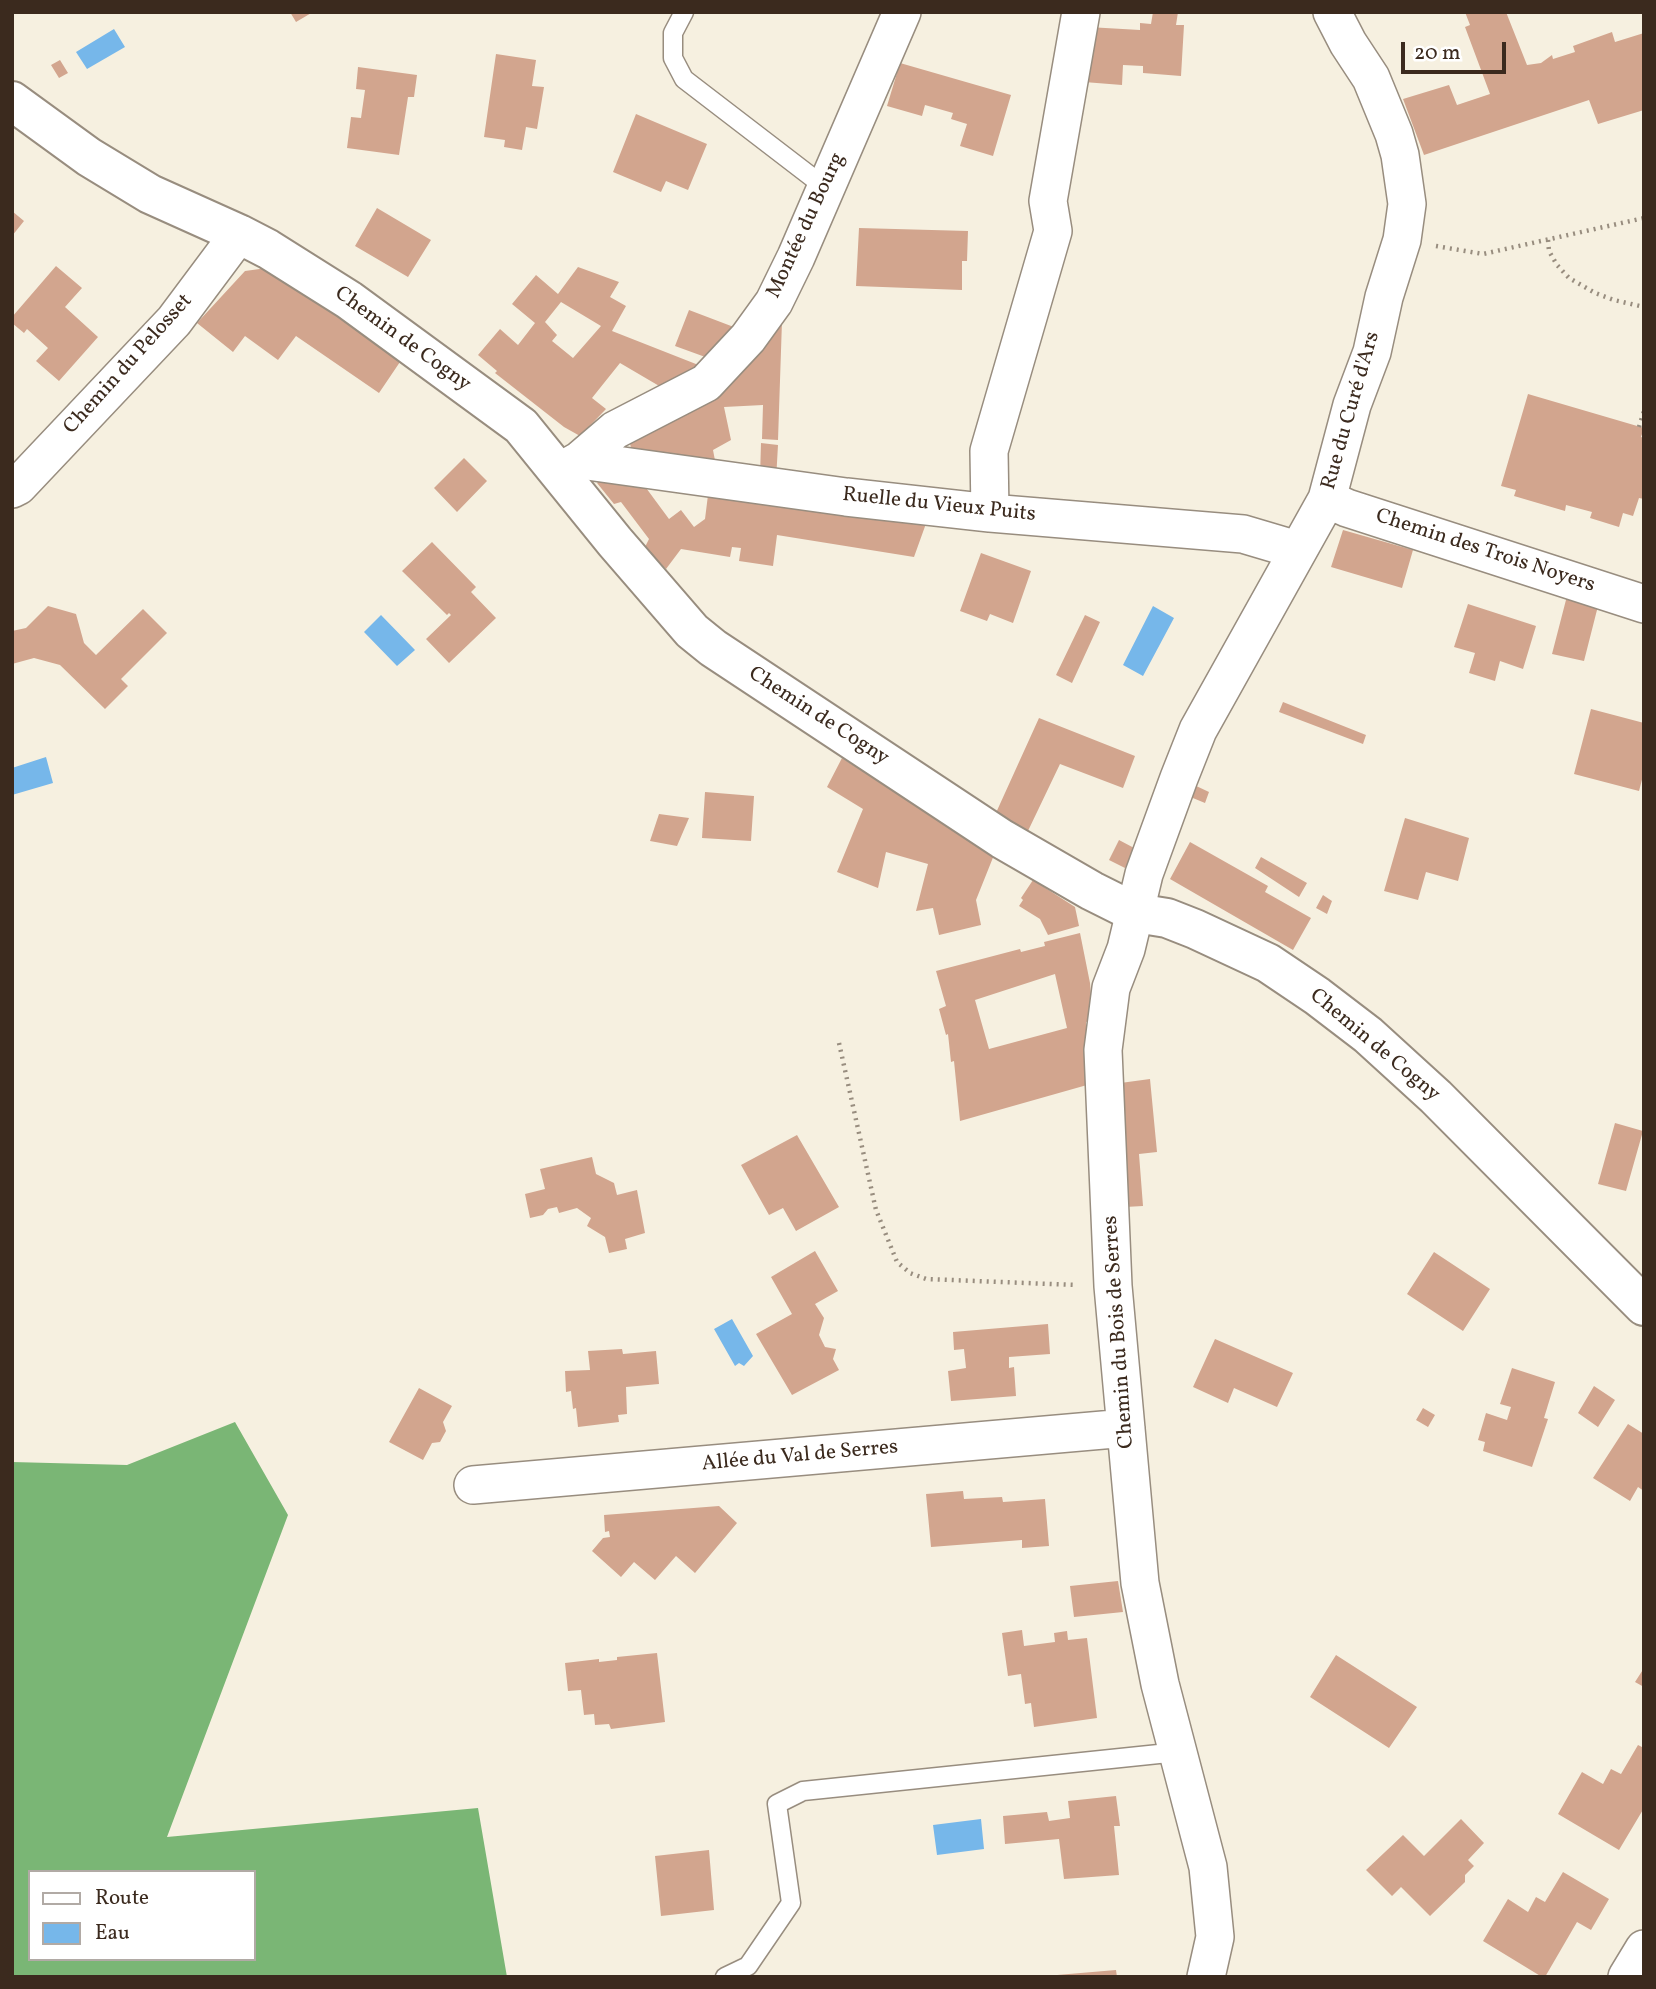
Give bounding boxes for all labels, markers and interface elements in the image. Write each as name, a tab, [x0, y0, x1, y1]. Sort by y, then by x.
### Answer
scale bar	[1404, 28, 1509, 72]
text: 20 m	[1414, 39, 1460, 68]
street label: Montée du Bourg	[762, 149, 852, 303]
street label: Chemin de Cogny	[329, 282, 475, 398]
street label: Chemin du Pelosset	[59, 290, 199, 440]
street label: Rue du Curé d'Ars	[1317, 329, 1387, 493]
street label: Ruelle du Vieux Puits	[841, 483, 1037, 529]
street label: Chemin des Trois Noyers	[1372, 505, 1598, 599]
street label: Chemin de Cogny	[743, 662, 893, 772]
street label: Chemin de Cogny	[1304, 984, 1444, 1108]
street label: Chemin du Bois de Serres	[1099, 1215, 1141, 1449]
street label: Allée du Val de Serres	[701, 1436, 899, 1478]
legend	[28, 1870, 256, 1961]
text: Route	[95, 1884, 149, 1913]
text: Eau	[95, 1919, 130, 1948]

